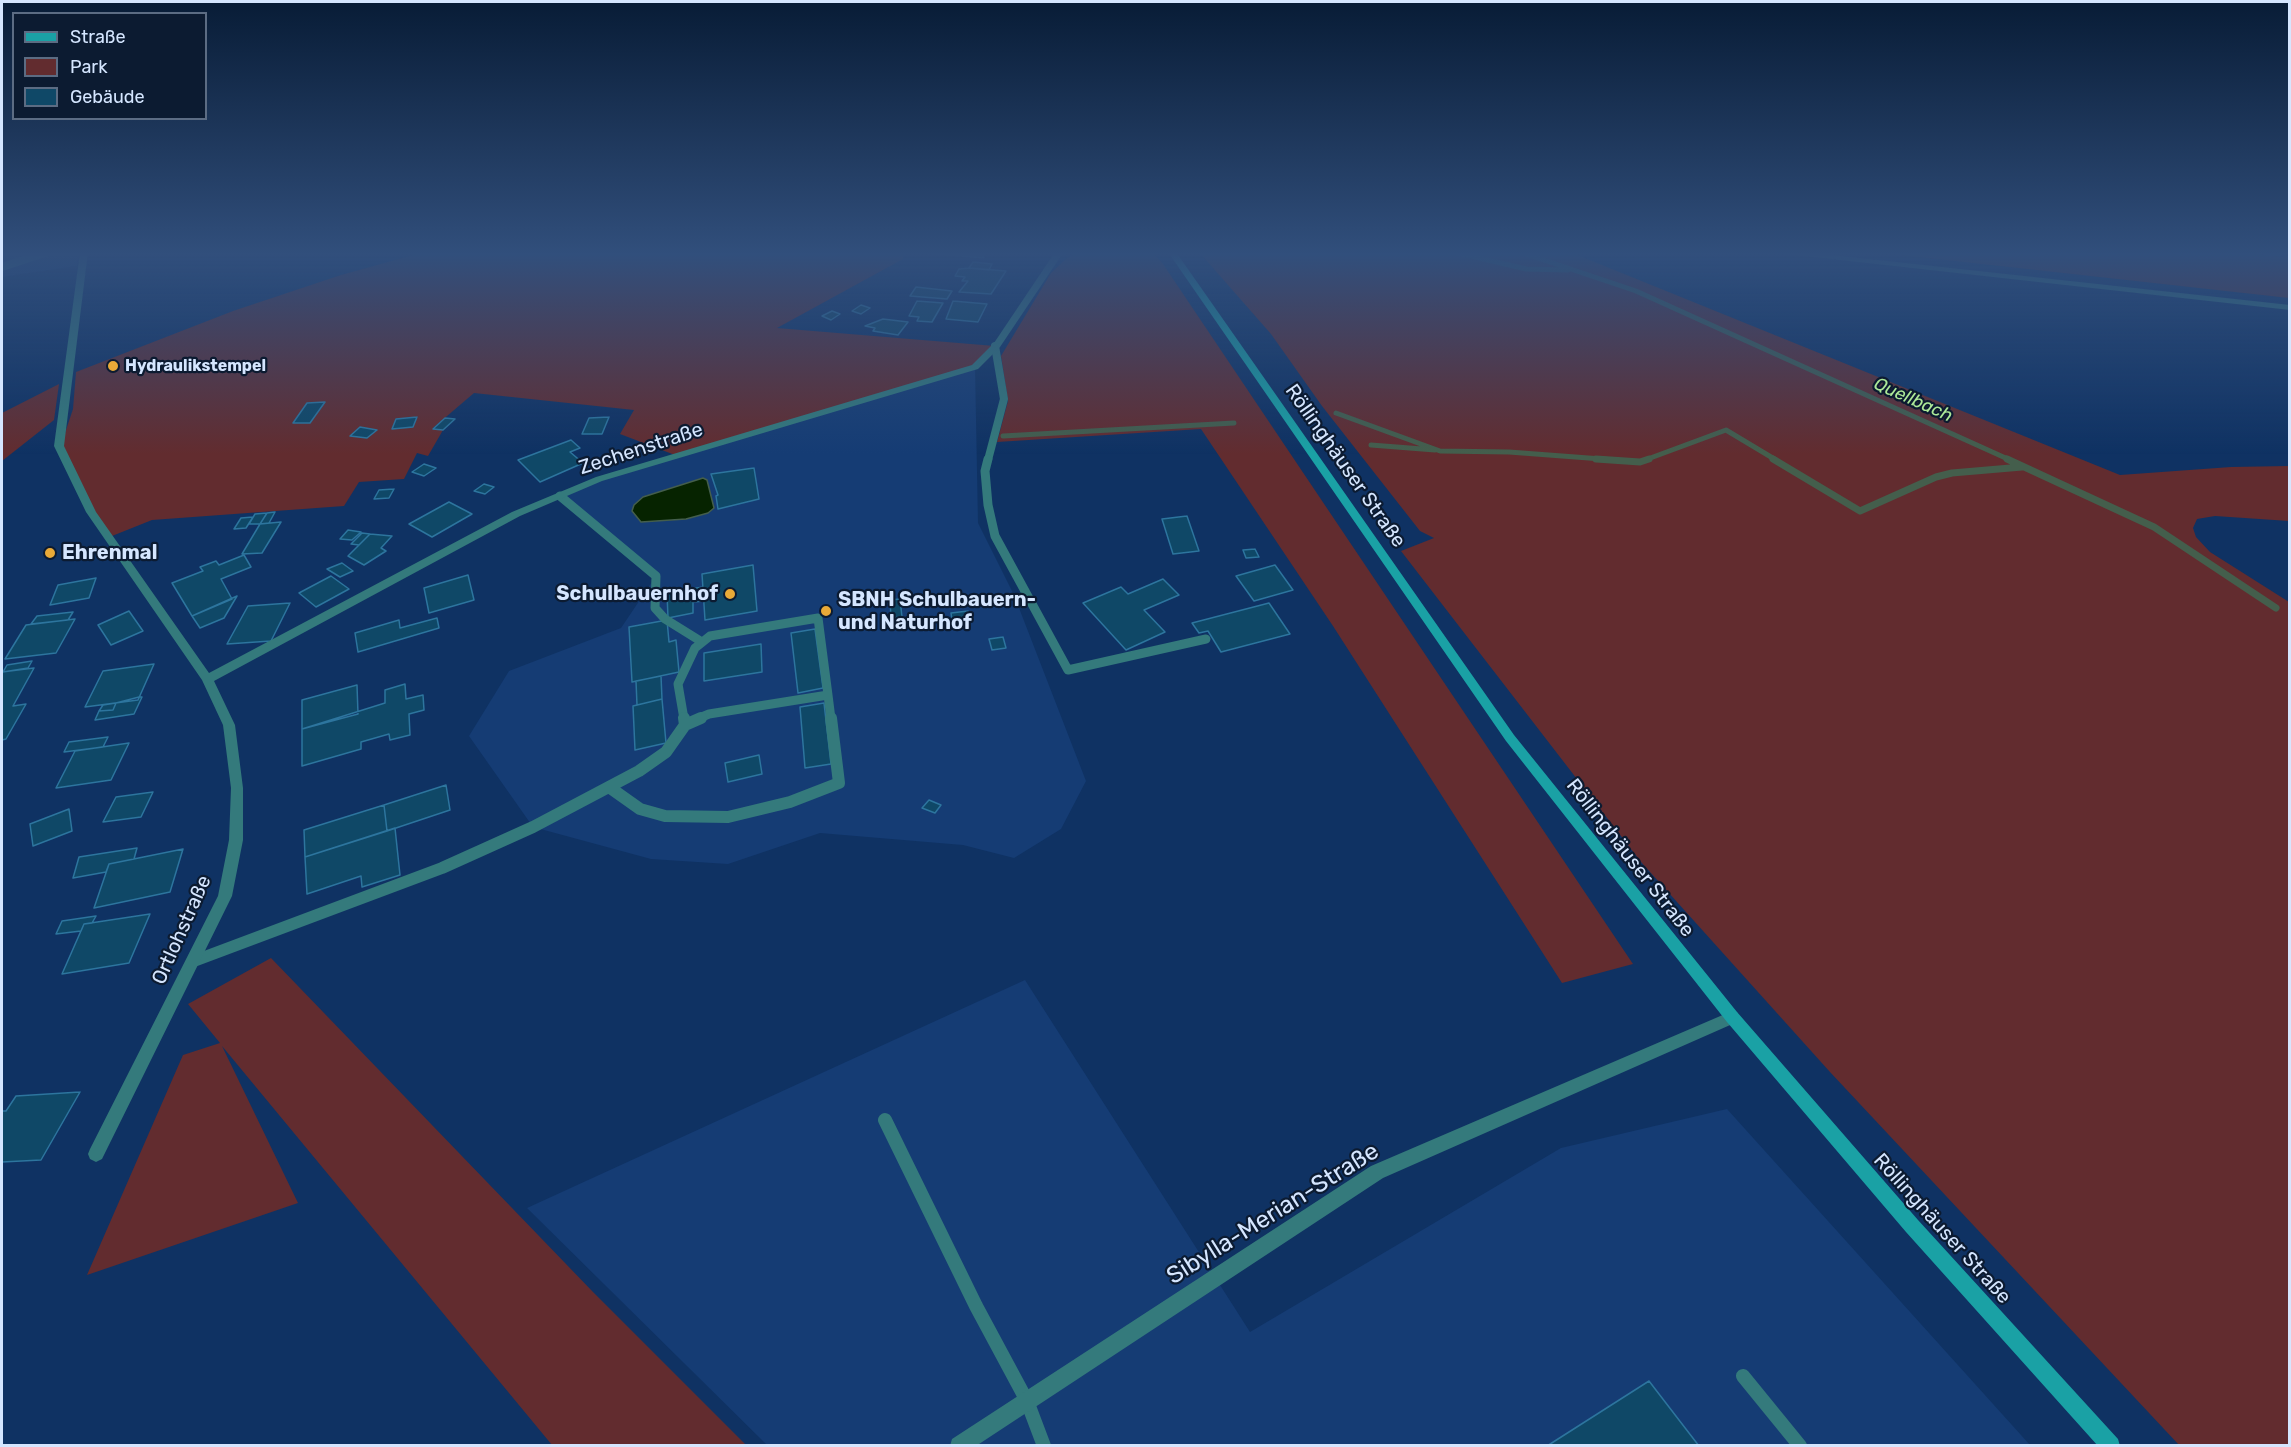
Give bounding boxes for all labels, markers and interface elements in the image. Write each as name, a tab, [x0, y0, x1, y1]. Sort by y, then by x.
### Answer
legend	[12, 12, 207, 120]
text: Straße	[70, 26, 126, 48]
text: Park	[70, 56, 107, 78]
text: Gebäude	[70, 86, 145, 108]
place label: Hydraulikstempel	[125, 356, 266, 376]
marker: Hydraulikstempel	[106, 359, 120, 373]
water label: Quellbach	[1870, 373, 1956, 427]
street label: Röllinghäuser Straße	[1280, 380, 1410, 552]
street label: Zechenstraße	[576, 418, 706, 480]
place label: Ehrenmal	[62, 541, 157, 565]
marker: Ehrenmal	[43, 546, 57, 560]
place label: Schulbauernhof	[556, 582, 718, 606]
marker: Schulbauernhof	[723, 587, 737, 601]
place label: SBNH Schulbauern- und Naturhof	[838, 588, 1036, 635]
marker: SBNH Schulbauern- und Naturhof	[819, 604, 833, 618]
street label: Röllinghäuser Straße	[1561, 774, 1699, 942]
street label: Ortlohstraße	[147, 872, 217, 988]
street label: Sibylla-Merian-Straße	[1162, 1137, 1384, 1291]
street label: Röllinghäuser Straße	[1868, 1149, 2016, 1309]

